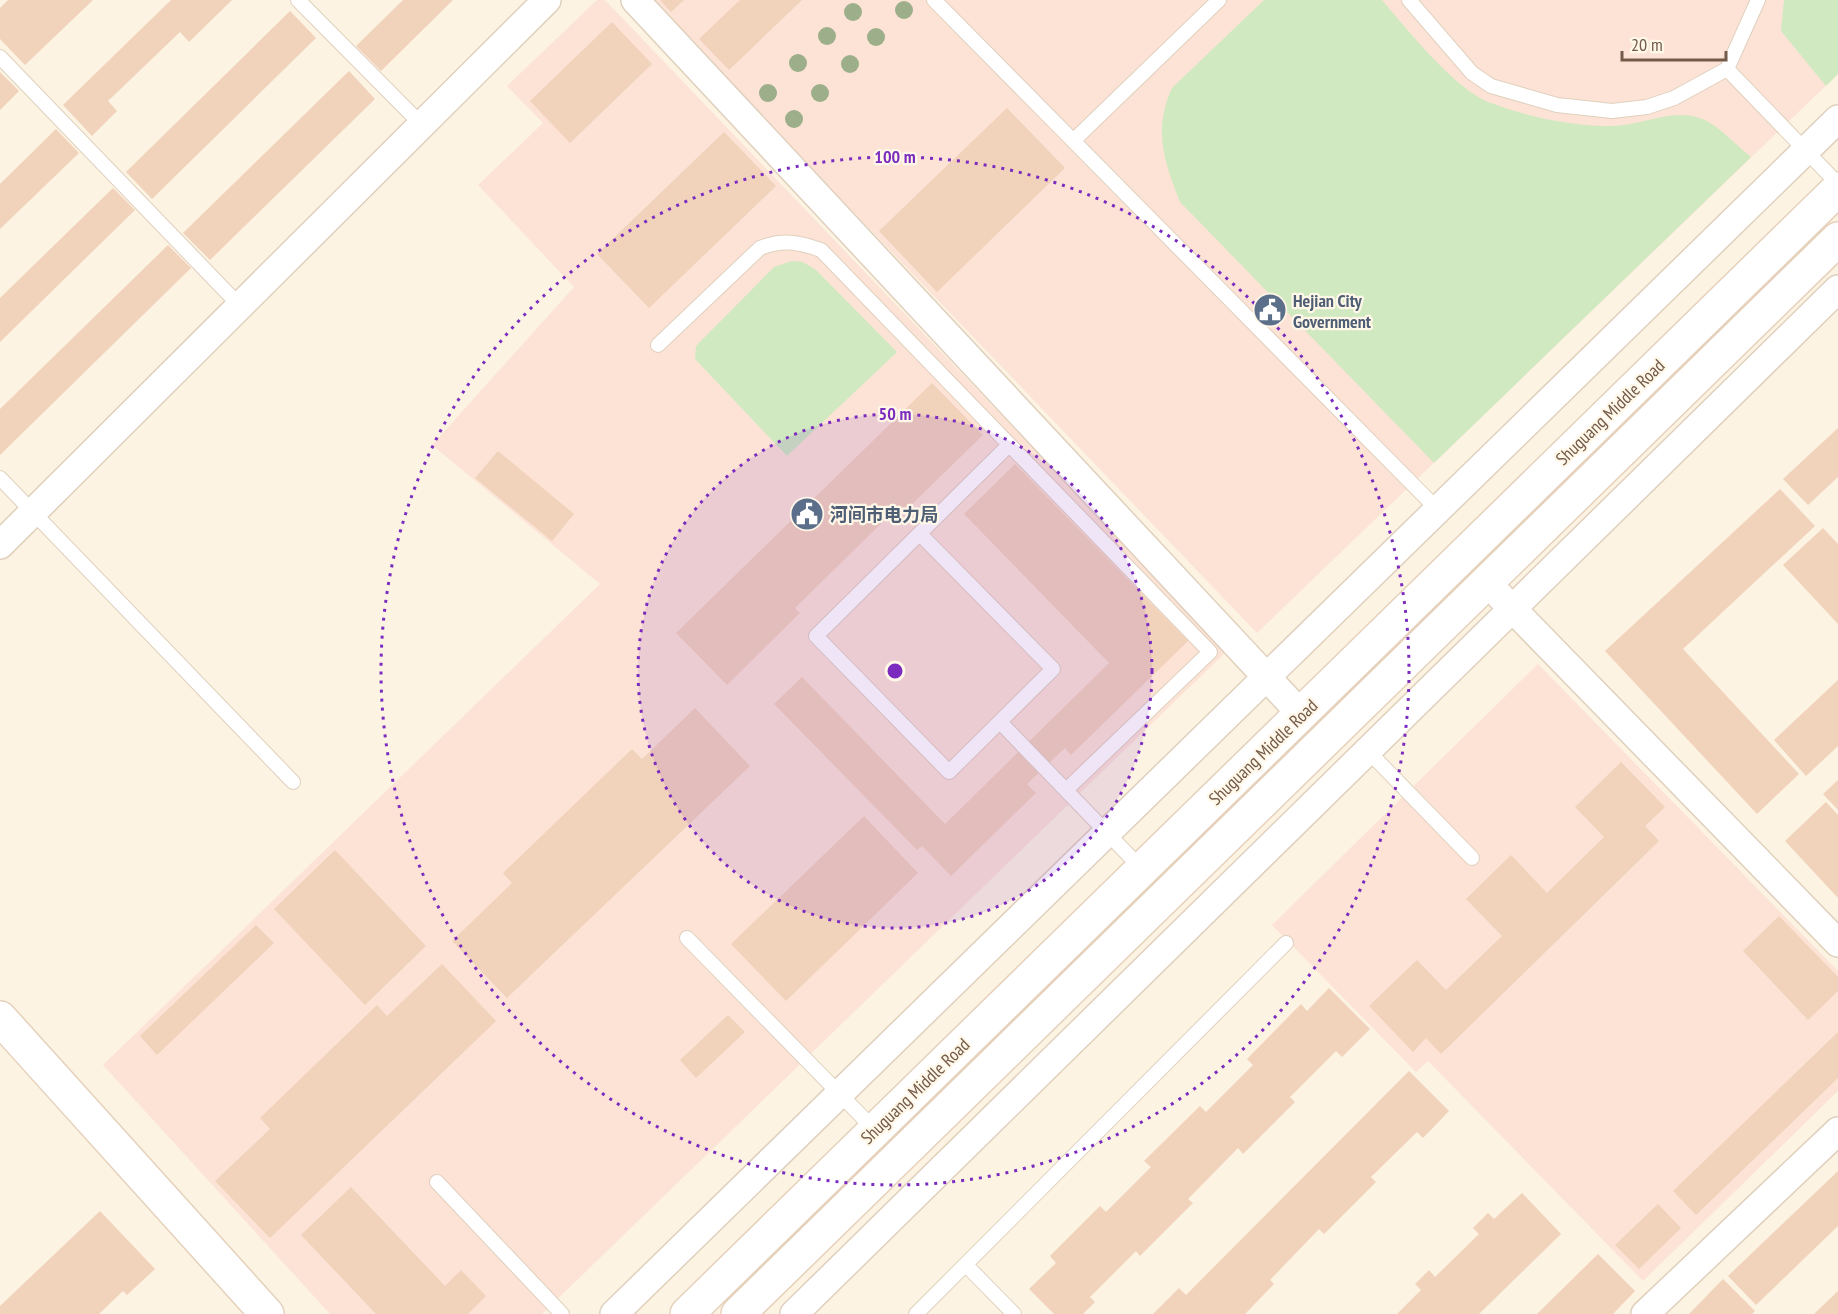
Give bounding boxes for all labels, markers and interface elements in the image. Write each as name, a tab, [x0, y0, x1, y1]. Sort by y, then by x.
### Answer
scale bar	[1622, 24, 1726, 62]
text: 20 m	[1631, 33, 1663, 56]
text: 100 m	[874, 145, 916, 168]
place label: Hejian City Government	[1293, 289, 1372, 333]
public building icon: Hejian City Government	[1252, 292, 1288, 328]
street label: Shuguang Middle Road	[1551, 354, 1669, 470]
text: 50 m	[879, 402, 911, 425]
public building icon: 河间市电力局	[789, 496, 825, 532]
place label: 河间市电力局	[830, 503, 938, 526]
centre of rings	[885, 661, 905, 681]
street label: Shuguang Middle Road	[1204, 694, 1322, 810]
street label: Shuguang Middle Road	[856, 1033, 974, 1149]

